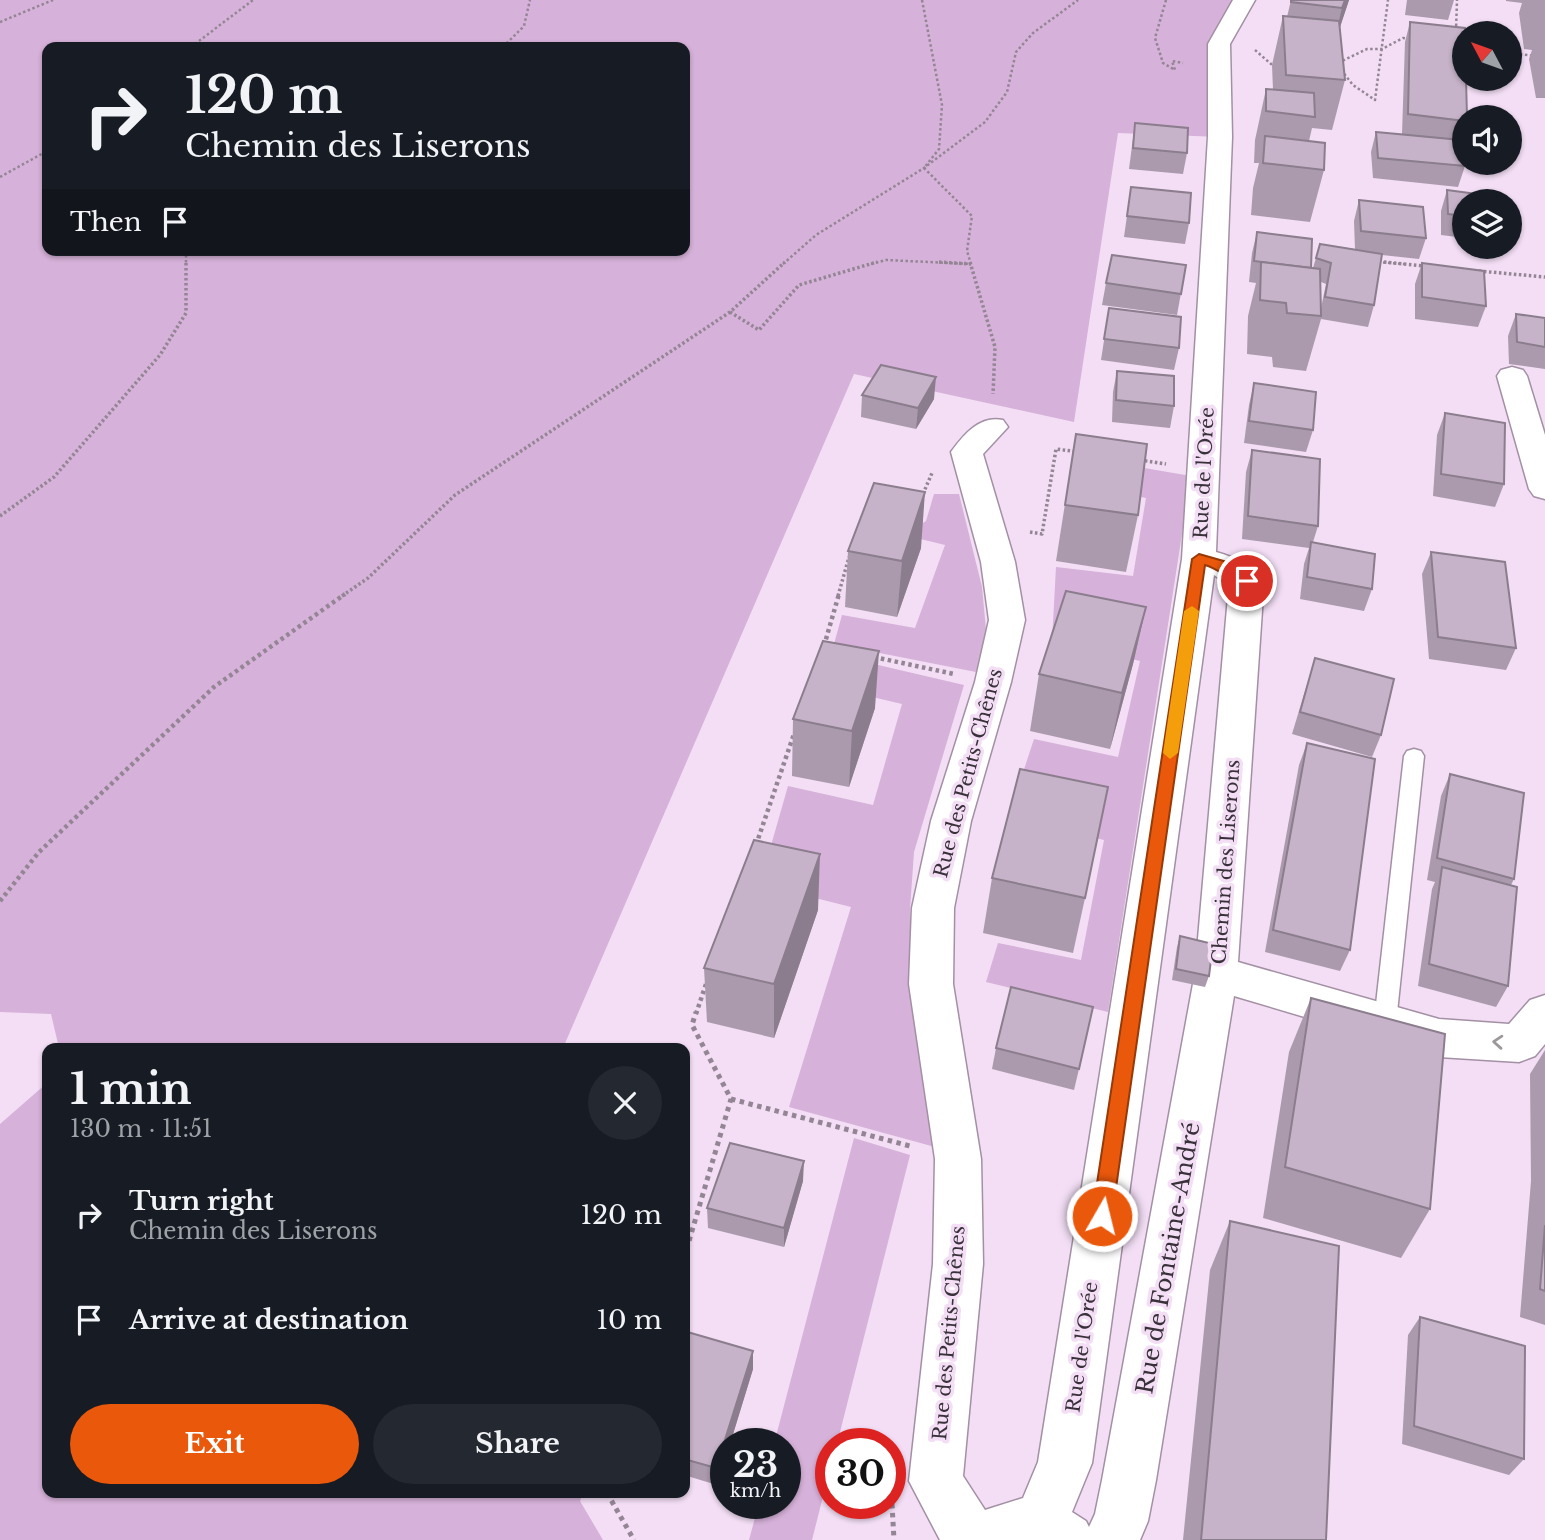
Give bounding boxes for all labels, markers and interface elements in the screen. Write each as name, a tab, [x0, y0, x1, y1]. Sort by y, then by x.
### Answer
north arrow	[1452, 21, 1522, 91]
map controls	[1452, 21, 1522, 259]
text: 120 m	[185, 65, 343, 126]
icon: right	[70, 70, 161, 161]
button: sound	[1452, 105, 1522, 175]
text: Chemin des Liserons	[185, 126, 531, 166]
button: layers	[1452, 189, 1522, 259]
icon: arrive	[156, 203, 194, 241]
text: Then	[70, 206, 142, 238]
street label: Rue de l'Orée	[1189, 407, 1219, 539]
pin	[1217, 551, 1277, 611]
icon: arrive	[1228, 562, 1266, 600]
street label: Rue des Petits-Chênes	[929, 666, 1007, 880]
street label: Chemin des Liserons	[1207, 759, 1245, 965]
one-way arrow	[1493, 1035, 1504, 1050]
text: 1 min	[70, 1063, 192, 1115]
button: close	[588, 1066, 662, 1140]
text: 130 m · 11:51	[70, 1115, 212, 1143]
street label: Rue de Fontaine-André	[1130, 1120, 1206, 1396]
position arrow	[1065, 1179, 1139, 1253]
text: Turn right	[129, 1185, 274, 1217]
icon: right	[70, 1196, 108, 1234]
text: 120 m	[580, 1199, 662, 1231]
text: Chemin des Liserons	[129, 1217, 377, 1245]
street label: Rue des Petits-Chênes	[928, 1225, 970, 1441]
street label: Rue de l'Orée	[1061, 1280, 1103, 1414]
icon: arrive	[70, 1301, 108, 1339]
text: Arrive at destination	[129, 1304, 409, 1336]
text: 10 m	[596, 1304, 662, 1336]
button: Exit	[70, 1404, 359, 1484]
button: Share	[373, 1404, 662, 1484]
speed limit sign: 30	[815, 1428, 906, 1519]
text: 23	[733, 1443, 778, 1486]
text: km/h	[730, 1480, 781, 1502]

